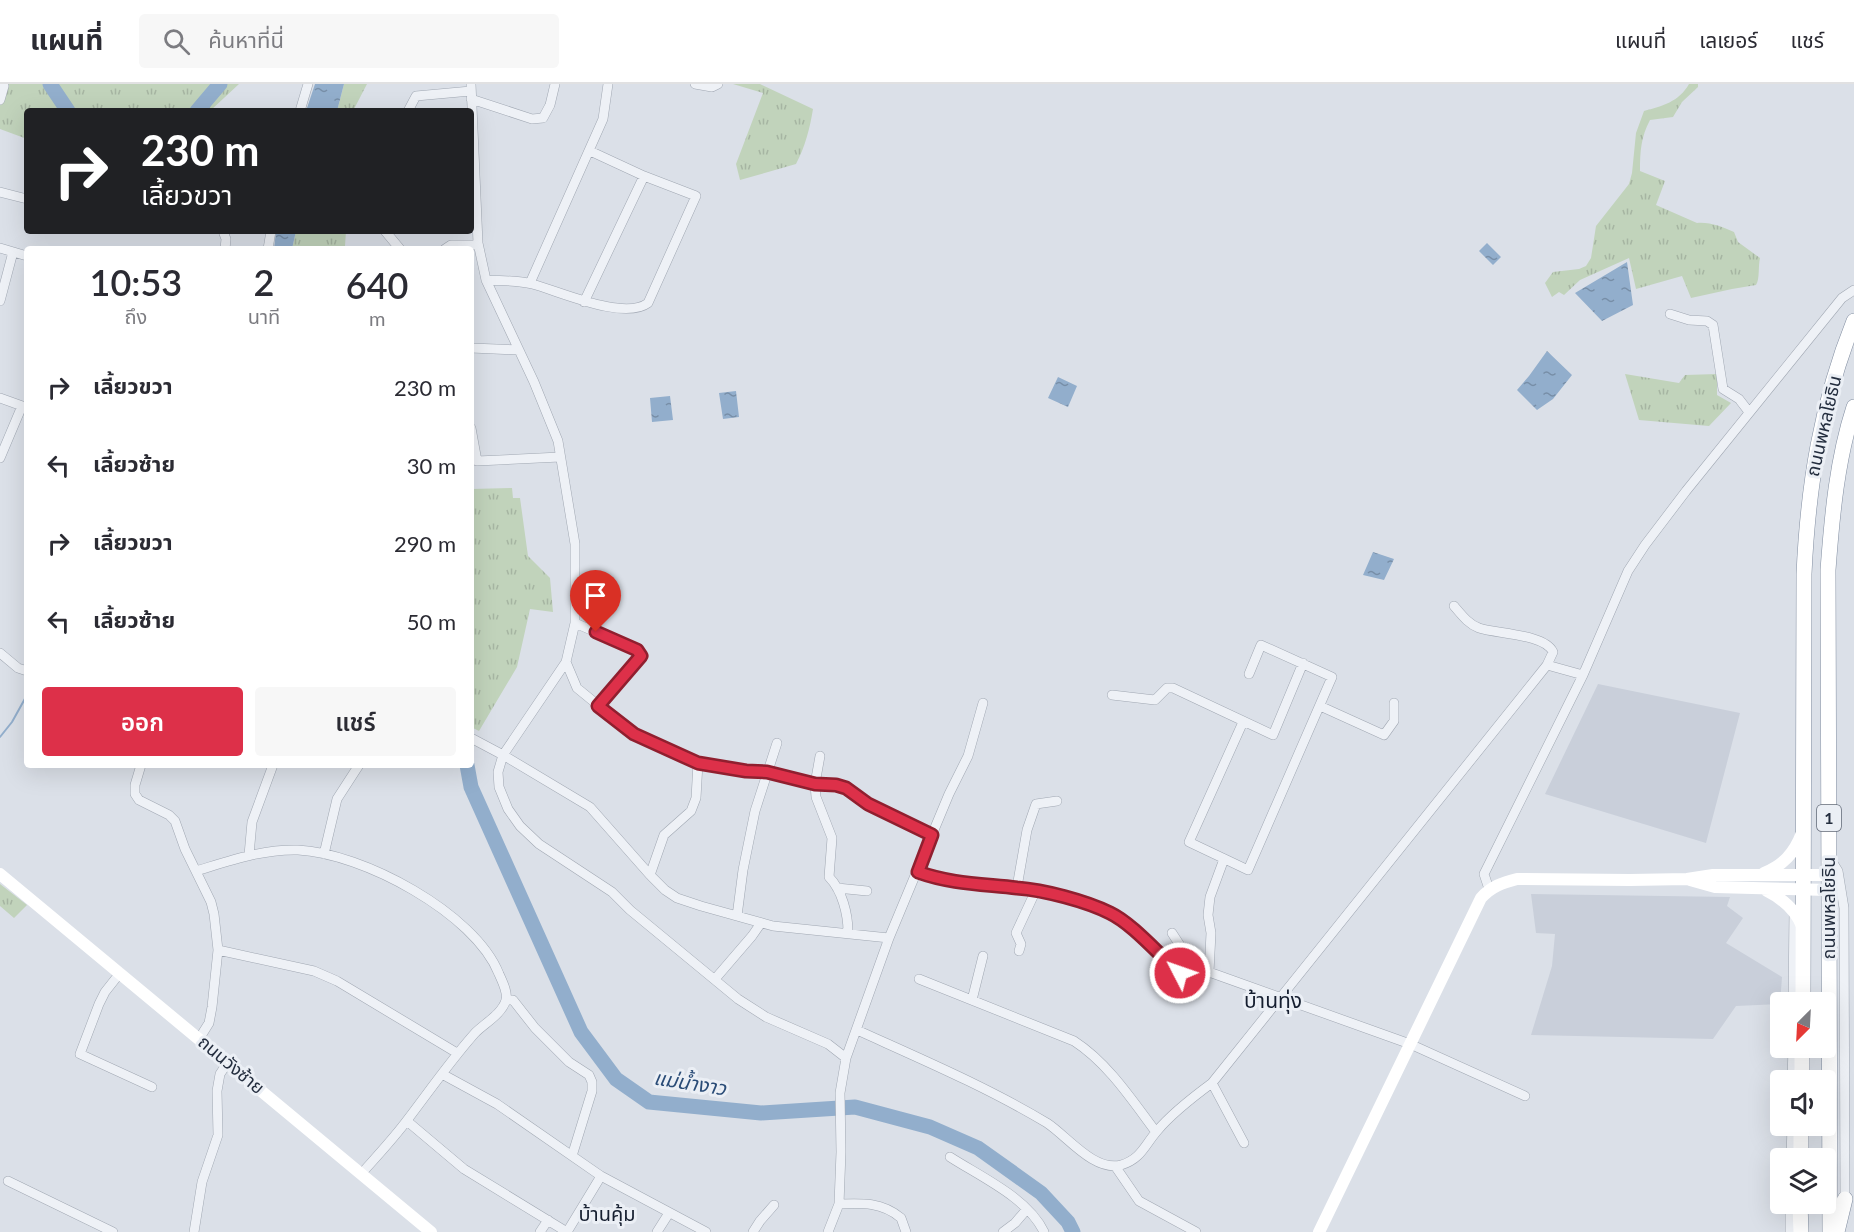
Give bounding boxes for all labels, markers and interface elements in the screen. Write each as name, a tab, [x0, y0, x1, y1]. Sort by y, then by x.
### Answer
search box	[139, 14, 559, 68]
text: แผนที่	[30, 22, 103, 56]
icon: search	[160, 25, 193, 58]
text: ค้นหาที่นี่	[208, 26, 284, 53]
text: แผนที่	[1615, 27, 1666, 52]
text: เลเยอร์	[1699, 27, 1758, 52]
text: แชร์	[1791, 27, 1824, 52]
text: 230 m	[141, 125, 259, 175]
icon: right	[42, 132, 120, 210]
text: เลี้ยวขวา	[141, 178, 232, 211]
text: 10:53	[90, 260, 182, 304]
text: 2	[254, 260, 274, 304]
text: 640	[346, 263, 408, 307]
text: ถึง	[124, 304, 147, 328]
text: นาที	[248, 304, 280, 328]
text: m	[369, 306, 385, 330]
icon: right	[42, 371, 75, 404]
text: เลี้ยวขวา	[93, 372, 173, 399]
street label: ถนนพหลโยธิน	[1801, 373, 1845, 478]
text: 230 m	[394, 374, 456, 401]
icon: left	[42, 449, 75, 482]
text: เลี้ยวซ้าย	[93, 450, 175, 477]
text: 30 m	[407, 452, 456, 479]
icon: right	[42, 527, 75, 560]
text: เลี้ยวขวา	[93, 528, 173, 555]
text: 290 m	[394, 530, 456, 557]
pin	[570, 570, 621, 632]
icon: arrive	[579, 579, 612, 612]
icon: left	[42, 605, 75, 638]
text: เลี้ยวซ้าย	[93, 606, 175, 633]
text: 50 m	[407, 608, 456, 635]
button: ออก	[42, 687, 243, 756]
button: แชร์	[255, 687, 456, 756]
road number: 1	[1817, 805, 1841, 831]
street label: ถนนพหลโยธิน	[1817, 857, 1839, 959]
position arrow	[1148, 941, 1212, 1005]
district label: บ้านทุ่ง	[1244, 987, 1302, 1014]
north arrow	[1770, 992, 1836, 1058]
map controls	[1770, 992, 1836, 1214]
street label: ถนนวังซ้าย	[194, 1030, 269, 1098]
water label: แม่น้ำงาว	[652, 1063, 729, 1100]
button: sound	[1770, 1070, 1836, 1136]
button: layers	[1770, 1148, 1836, 1214]
district label: บ้านคุ้ม	[578, 1201, 636, 1226]

